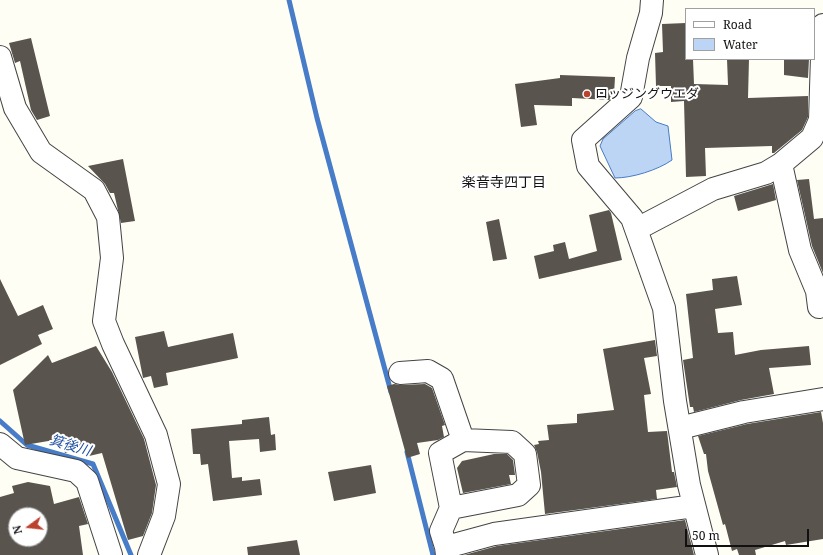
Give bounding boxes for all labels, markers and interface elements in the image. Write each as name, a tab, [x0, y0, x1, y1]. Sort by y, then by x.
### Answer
legend	[685, 8, 815, 60]
text: Road	[723, 16, 752, 33]
text: Water	[723, 36, 758, 53]
place label: ロッジングウエダ	[595, 86, 699, 102]
marker: ロッジングウエダ	[582, 89, 592, 99]
district label: 楽音寺四丁目	[462, 175, 546, 191]
water label: 箕後川	[47, 432, 93, 460]
north arrow	[8, 507, 48, 547]
scale bar	[687, 521, 811, 547]
text: N	[9, 524, 25, 536]
text: 50 m	[692, 527, 720, 544]

